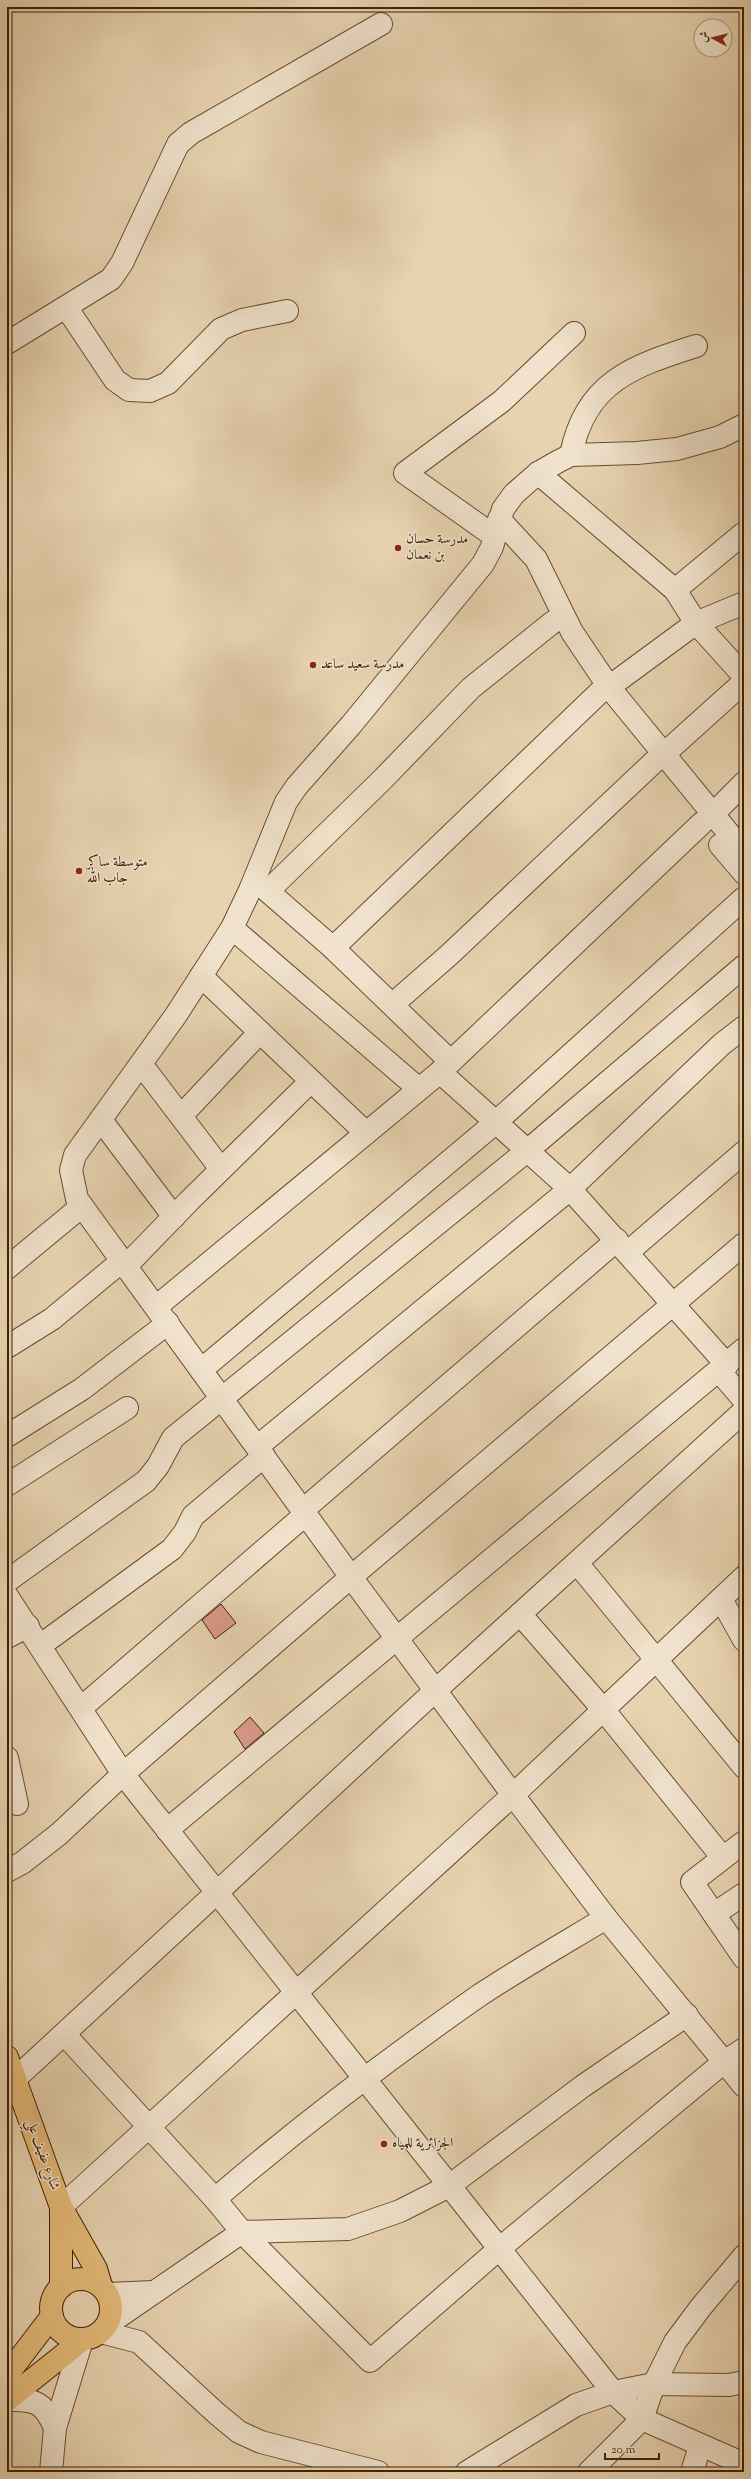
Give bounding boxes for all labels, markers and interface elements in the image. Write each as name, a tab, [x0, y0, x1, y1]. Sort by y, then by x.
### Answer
north arrow	[693, 18, 733, 58]
text: ش	[695, 30, 713, 43]
place label: مدرسة حسان بن نعمان	[406, 530, 468, 566]
marker: مدرسة حسان بن نعمان	[393, 543, 403, 553]
place label: مدرسة سعيد ساعد	[321, 655, 404, 675]
marker: مدرسة سعيد ساعد	[308, 660, 318, 670]
place label: متوسطة ساكر جاب الله	[85, 853, 148, 889]
marker: متوسطة ساكر جاب الله	[74, 866, 84, 876]
street label: شارع عفيف علي	[19, 2117, 64, 2194]
place label: الجزائرية للمياه	[392, 2134, 453, 2154]
marker: الجزائرية للمياه	[379, 2139, 389, 2149]
scale bar	[605, 2435, 659, 2461]
text: 20 m	[611, 2441, 636, 2459]

